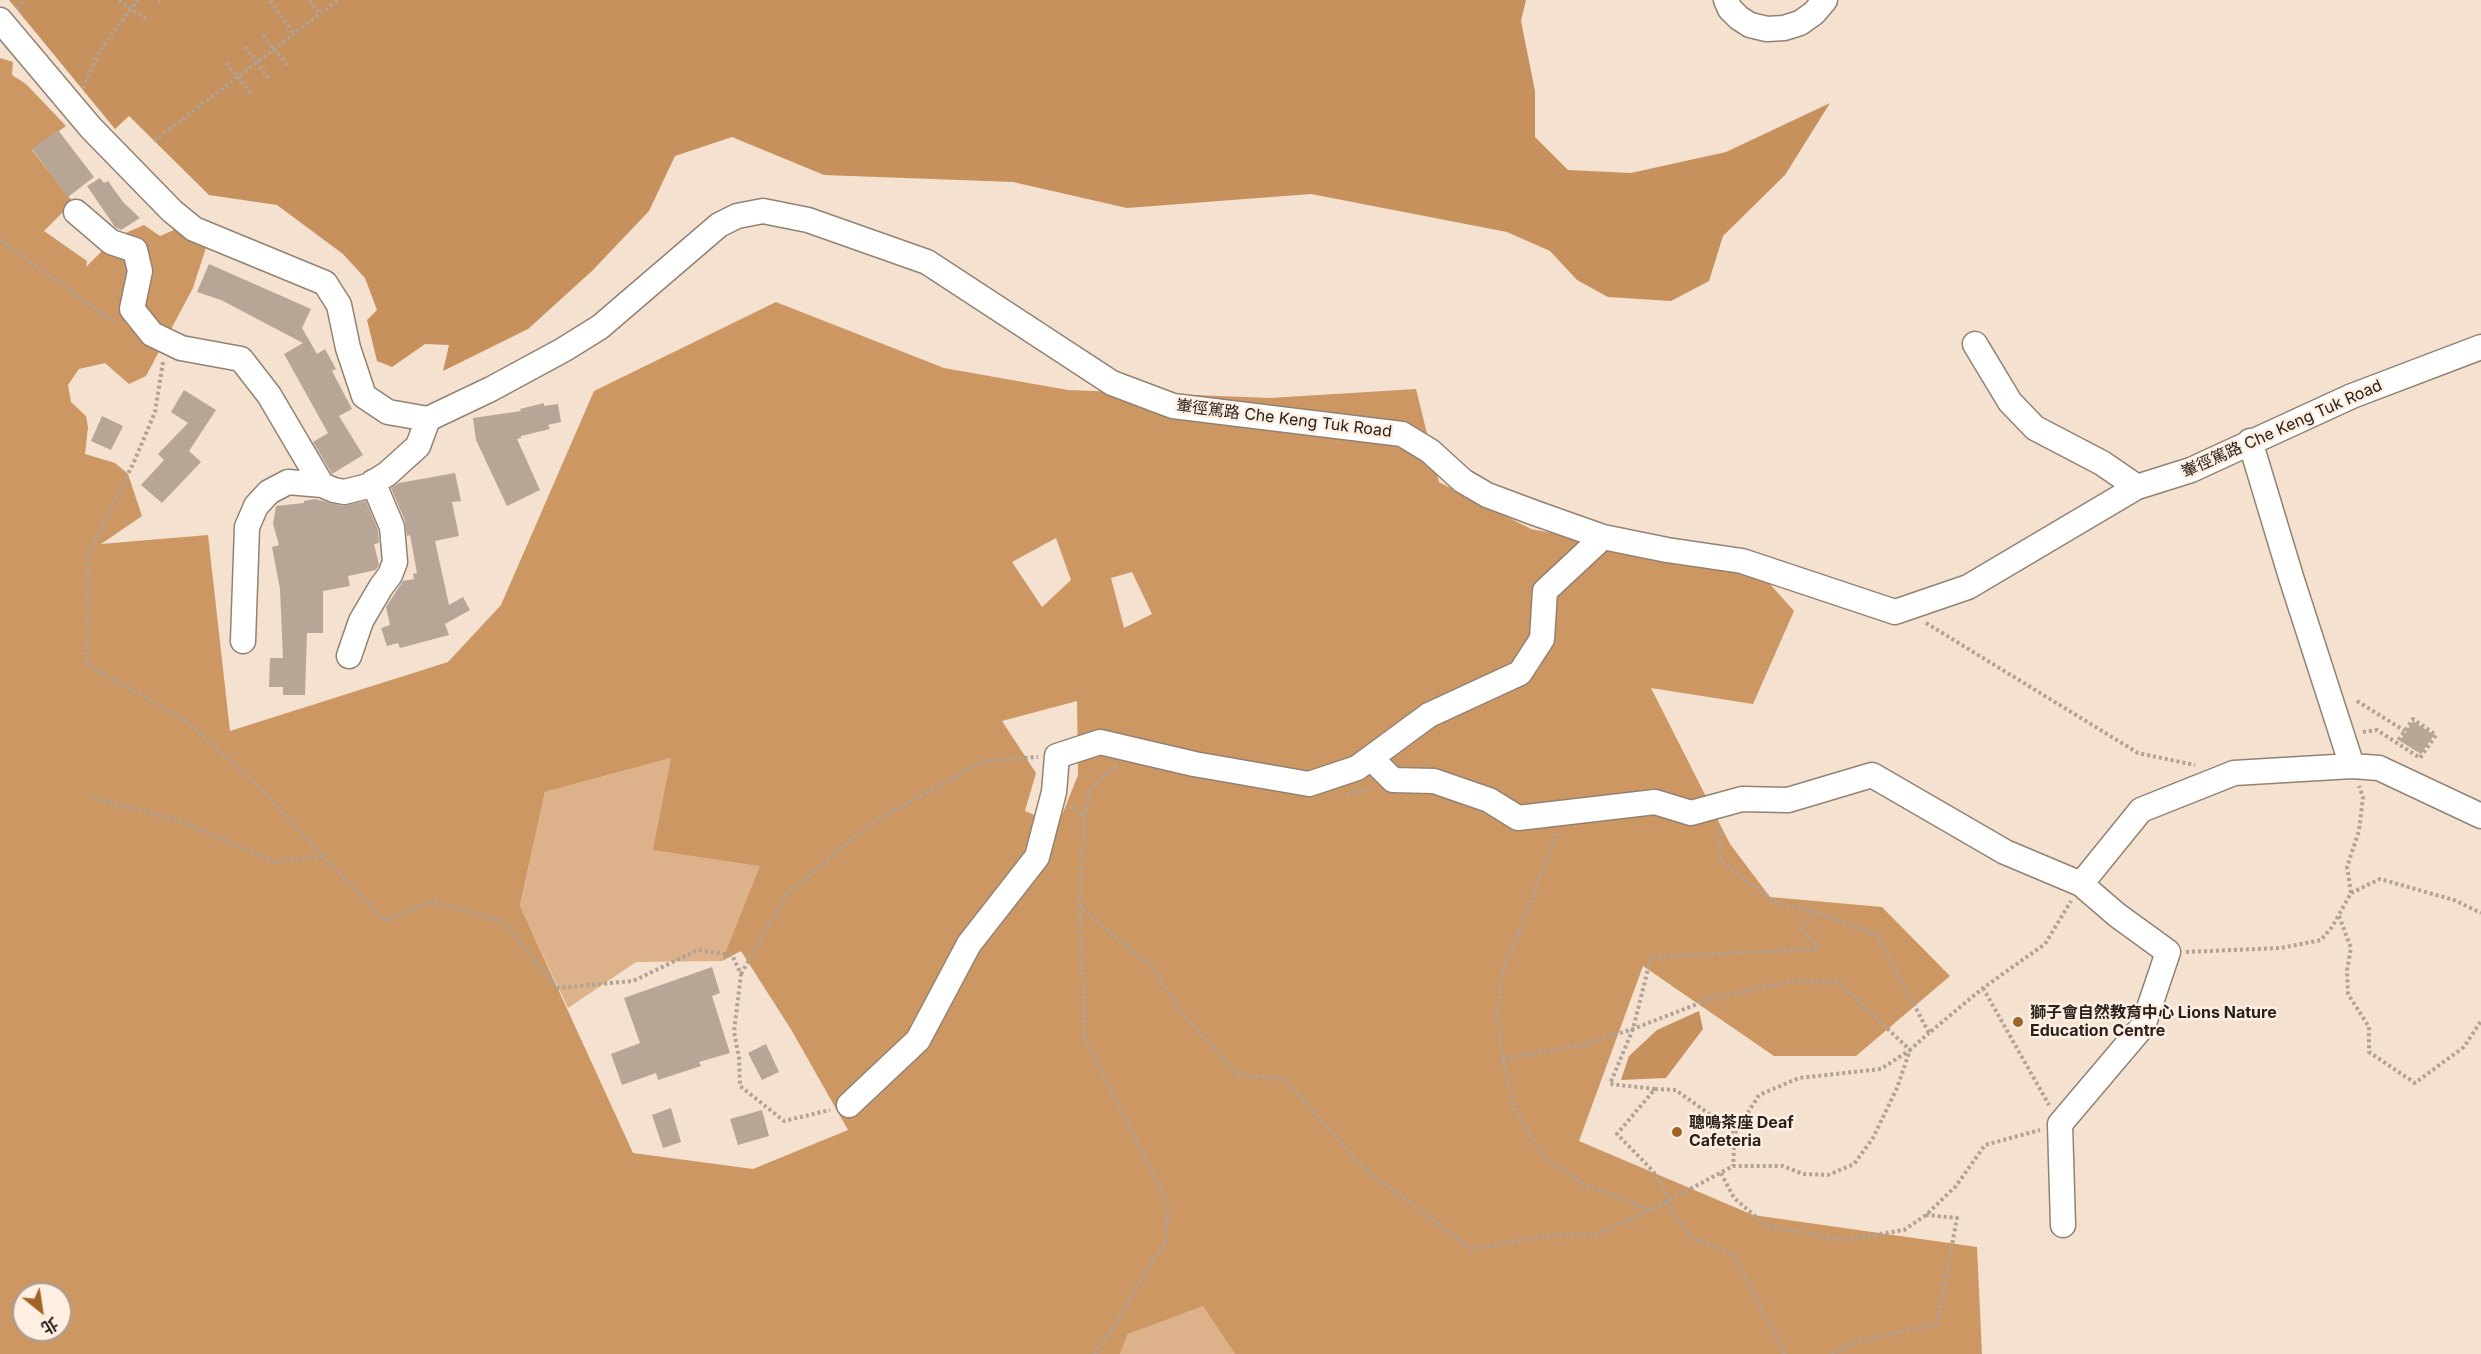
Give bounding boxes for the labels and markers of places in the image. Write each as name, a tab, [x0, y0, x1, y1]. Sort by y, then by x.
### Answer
place label: 獅子會自然教育中心 Lions Nature Education Centre	[2030, 1003, 2277, 1041]
marker: 獅子會自然教育中心 Lions Nature Education Centre	[2011, 1015, 2025, 1029]
place label: 聰鳴茶座 Deaf Cafeteria	[1689, 1113, 1794, 1151]
marker: 聰鳴茶座 Deaf Cafeteria	[1670, 1125, 1684, 1139]

